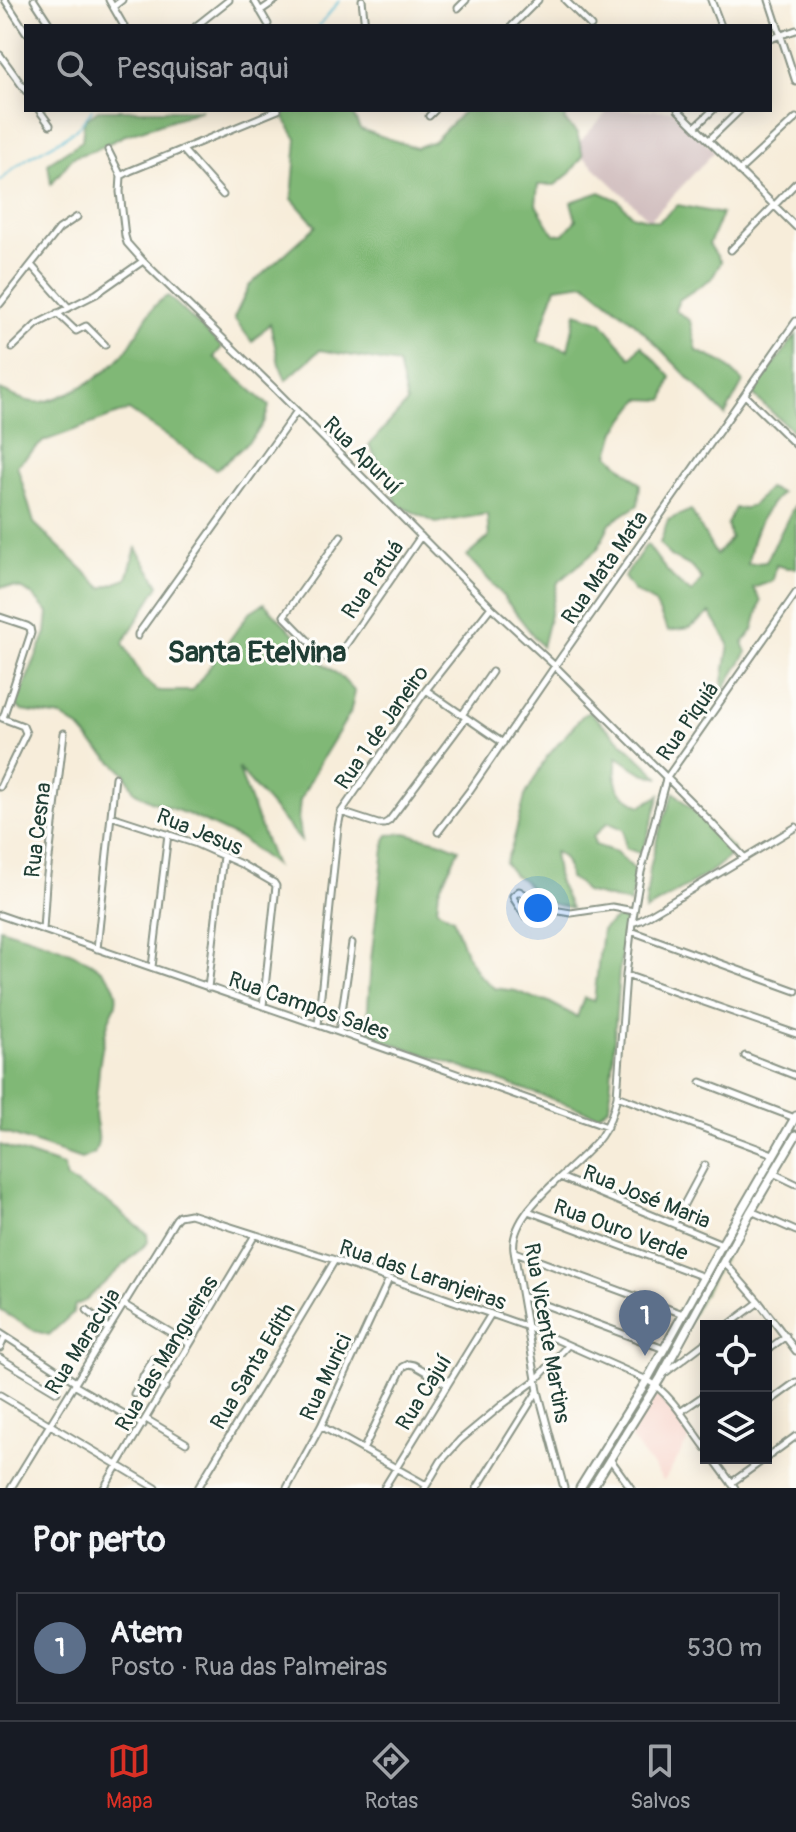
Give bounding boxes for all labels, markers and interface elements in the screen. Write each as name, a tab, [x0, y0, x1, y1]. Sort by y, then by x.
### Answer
search box	[24, 24, 772, 112]
icon: search	[52, 46, 96, 90]
text: Pesquisar aqui	[116, 50, 288, 87]
street label: Rua Apuruí	[317, 411, 407, 501]
street label: Rua Mata Mata	[555, 505, 654, 630]
street label: Rua Patuá	[336, 535, 410, 624]
district label: Santa Etelvina	[168, 634, 346, 671]
street label: Rua 1 de Janeiro	[329, 660, 435, 795]
street label: Rua Piquiá	[650, 677, 725, 767]
street label: Rua Cesna	[18, 781, 58, 879]
street label: Rua Jesus	[152, 802, 247, 862]
your location	[518, 888, 558, 928]
street label: Rua Campos Sales	[225, 965, 393, 1047]
street label: Rua José Maria	[579, 1159, 715, 1235]
street label: Rua Ouro Verde	[550, 1193, 692, 1267]
street label: Rua das Laranjeiras	[336, 1233, 510, 1317]
street label: Rua Vicente Martins	[517, 1241, 577, 1426]
street label: Rua das Mangueiras	[109, 1270, 225, 1437]
street label: Rua Maracuja	[39, 1283, 127, 1400]
pin: 1	[619, 1290, 671, 1356]
street label: Rua Santa Edith	[204, 1298, 302, 1435]
map controls	[700, 1320, 772, 1464]
button: locate	[700, 1320, 772, 1392]
street label: Rua Murici	[294, 1329, 358, 1425]
street label: Rua Cajuí	[390, 1349, 458, 1436]
button: layers	[700, 1392, 772, 1464]
text: Por perto	[32, 1519, 165, 1562]
text: Atem	[110, 1614, 183, 1651]
text: 1	[55, 1632, 65, 1664]
text: 530 m	[687, 1632, 762, 1664]
text: Posto · Rua das Palmeiras	[110, 1651, 387, 1683]
tab: Mapa	[106, 1739, 153, 1815]
tab: Rotas	[365, 1739, 418, 1815]
tab: Salvos	[630, 1739, 690, 1815]

